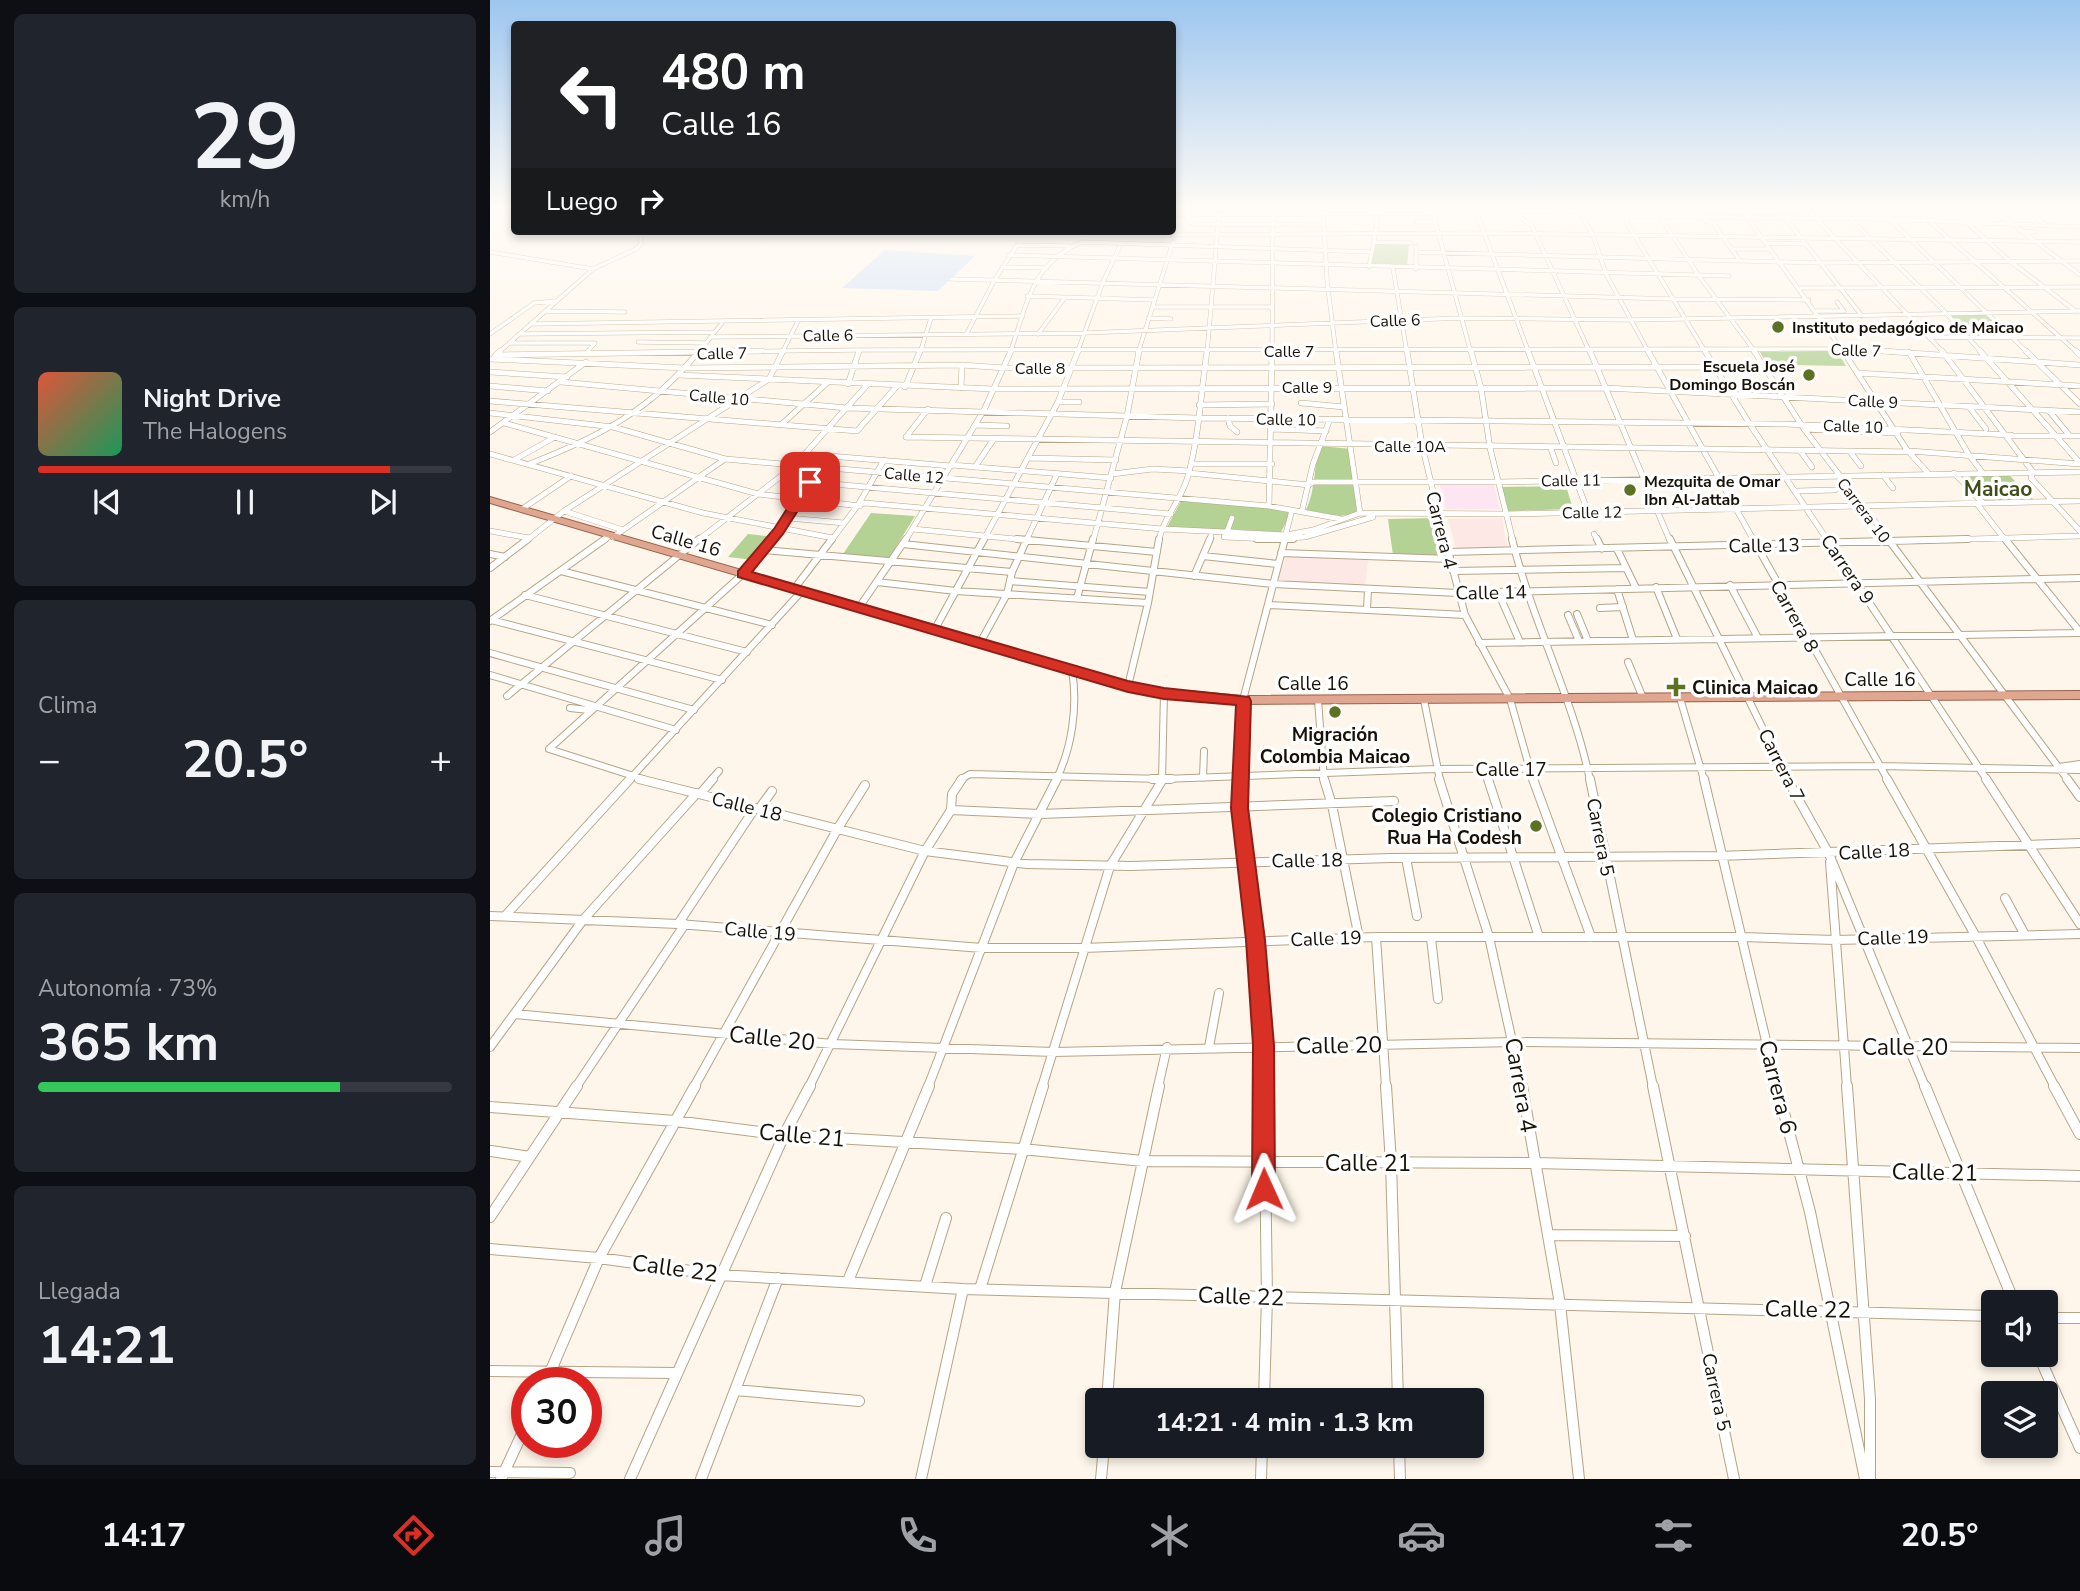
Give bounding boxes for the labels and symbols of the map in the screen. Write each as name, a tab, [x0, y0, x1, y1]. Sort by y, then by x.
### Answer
street label: Calle 6	[1369, 309, 1421, 333]
place label: Instituto pedagógico de Maicao	[1792, 317, 2024, 339]
marker: Instituto pedagógico de Maicao	[1770, 319, 1786, 335]
street label: Calle 6	[803, 325, 854, 347]
street label: Calle 7	[1830, 339, 1882, 363]
street label: Calle 7	[1264, 341, 1314, 363]
street label: Calle 7	[697, 343, 748, 365]
place label: Escuela José Domingo Boscán	[1669, 356, 1795, 396]
street label: Calle 8	[1015, 358, 1065, 380]
marker: Escuela José Domingo Boscán	[1801, 367, 1817, 383]
street label: Calle 9	[1282, 377, 1332, 399]
street label: Calle 10	[688, 384, 750, 412]
street label: Calle 9	[1847, 390, 1899, 414]
street label: Calle 10	[1256, 408, 1316, 432]
street label: Calle 10	[1822, 415, 1883, 439]
street label: Calle 10A	[1374, 436, 1446, 458]
pin	[780, 452, 840, 512]
street label: Calle 12	[883, 462, 945, 490]
street label: Calle 11	[1541, 469, 1601, 493]
place label: Mezquita de Omar Ibn Al-Jattab	[1644, 471, 1781, 511]
street label: Carrera 10	[1831, 474, 1895, 548]
district label: Maicao	[1964, 475, 2032, 503]
marker: Mezquita de Omar Ibn Al-Jattab	[1622, 482, 1638, 498]
street label: Carrera 4	[1419, 489, 1463, 572]
street label: Calle 12	[1562, 501, 1622, 525]
street label: Calle 16	[648, 519, 724, 563]
street label: Carrera 9	[1814, 529, 1880, 610]
street label: Calle 13	[1728, 532, 1800, 560]
street label: Carrera 8	[1764, 576, 1825, 657]
street label: Calle 14	[1455, 579, 1527, 607]
street label: Calle 16	[1844, 667, 1916, 693]
street label: Calle 16	[1277, 671, 1349, 697]
place label: Clinica Maicao	[1692, 675, 1818, 701]
marker: Clinica Maicao	[1666, 677, 1686, 697]
marker: Migración Colombia Maicao	[1327, 704, 1343, 720]
place label: Migración Colombia Maicao	[1260, 722, 1410, 770]
street label: Carrera 7	[1752, 724, 1811, 807]
street label: Calle 17	[1475, 757, 1547, 783]
street label: Calle 18	[709, 786, 785, 828]
street label: Carrera 5	[1580, 796, 1620, 879]
place label: Colegio Cristiano Rua Ha Codesh	[1371, 803, 1522, 851]
marker: Colegio Cristiano Rua Ha Codesh	[1528, 818, 1544, 834]
street label: Calle 18	[1838, 837, 1910, 867]
street label: Calle 18	[1271, 847, 1343, 875]
street label: Calle 19	[723, 916, 797, 948]
street label: Calle 19	[1857, 924, 1929, 952]
street label: Calle 19	[1290, 925, 1362, 953]
street label: Calle 20	[727, 1019, 817, 1058]
street label: Calle 20	[1295, 1029, 1383, 1062]
street label: Calle 20	[1862, 1032, 1948, 1063]
street label: Carrera 4	[1497, 1035, 1544, 1135]
street label: Carrera 6	[1751, 1037, 1804, 1137]
street label: Calle 21	[757, 1116, 846, 1155]
street label: Calle 21	[1325, 1148, 1411, 1179]
position arrow	[1227, 1152, 1301, 1226]
street label: Calle 21	[1891, 1156, 1979, 1189]
street label: Calle 22	[630, 1247, 720, 1290]
street label: Calle 22	[1197, 1279, 1285, 1314]
street label: Calle 22	[1764, 1293, 1852, 1326]
street label: Carrera 5	[1695, 1351, 1737, 1434]
speed limit sign: 30	[511, 1367, 602, 1458]

